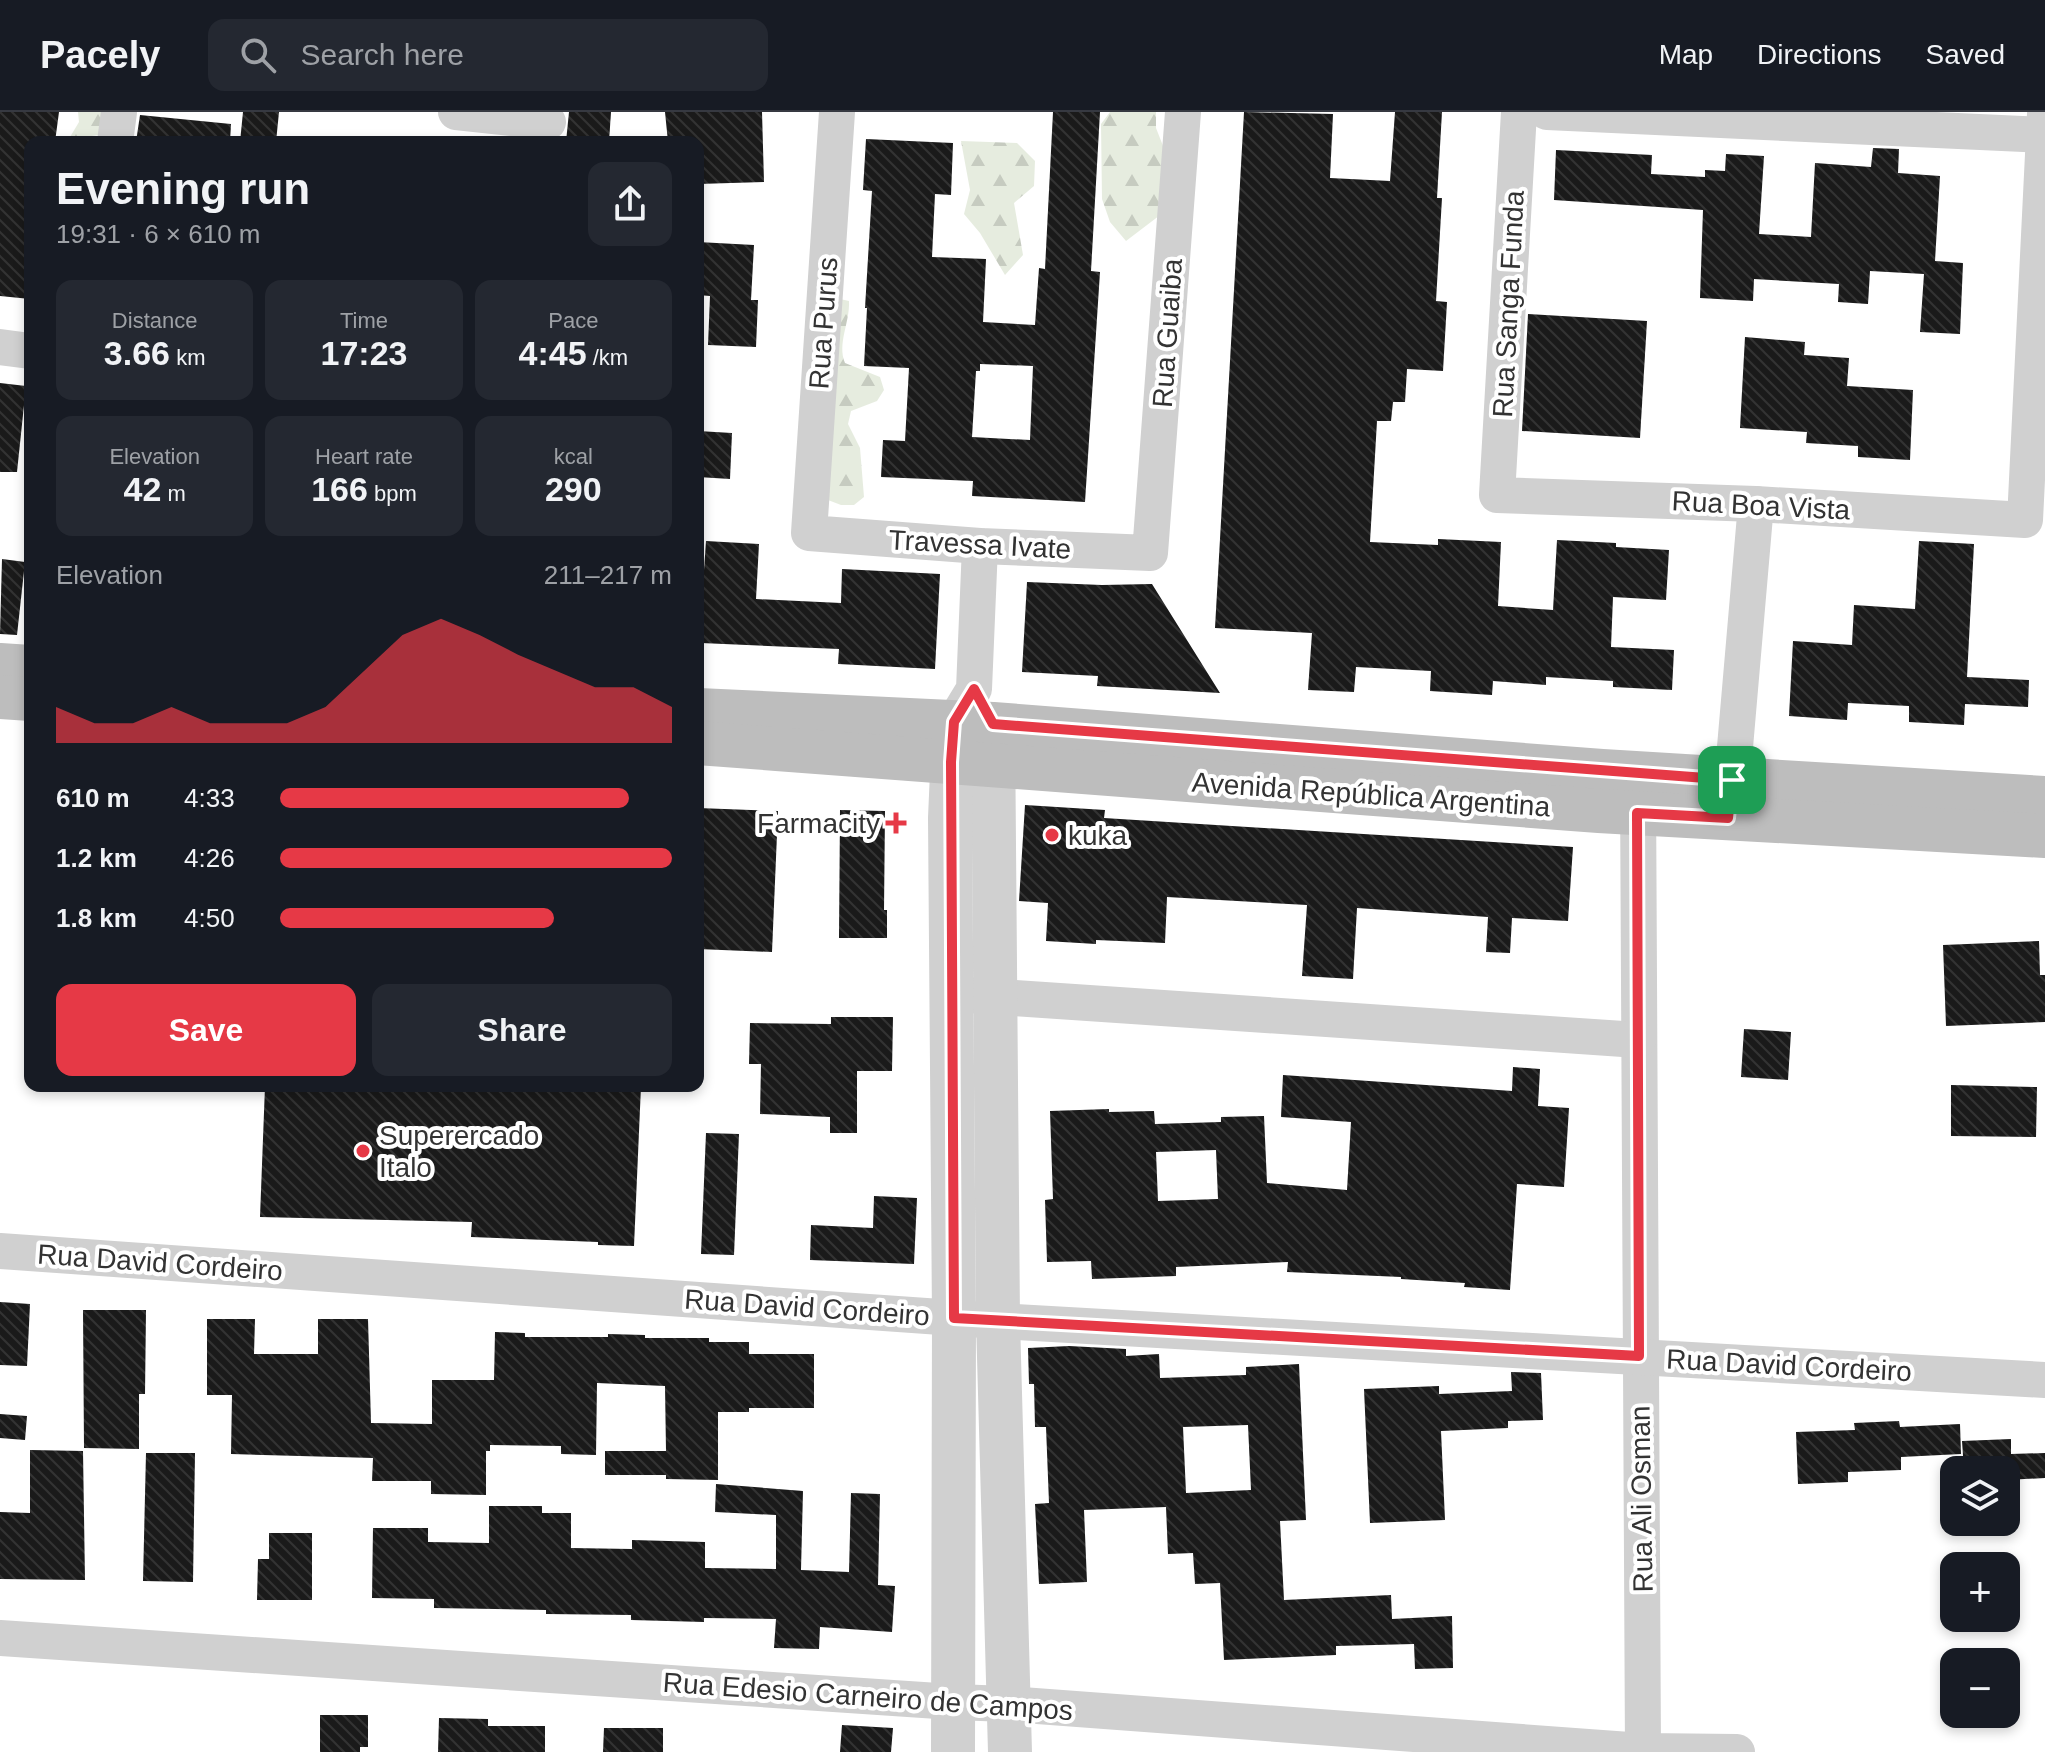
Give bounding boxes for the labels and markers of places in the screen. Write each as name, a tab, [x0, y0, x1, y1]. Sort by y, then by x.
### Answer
pin	[1698, 746, 1766, 814]
place label: Farmacity	[757, 808, 880, 839]
marker: Farmacity	[887, 814, 905, 832]
place label: kuka	[1068, 820, 1128, 851]
marker: kuka	[1043, 826, 1061, 844]
place label: Superercado Italo	[379, 1120, 539, 1183]
marker: Superercado Italo	[354, 1142, 372, 1160]

